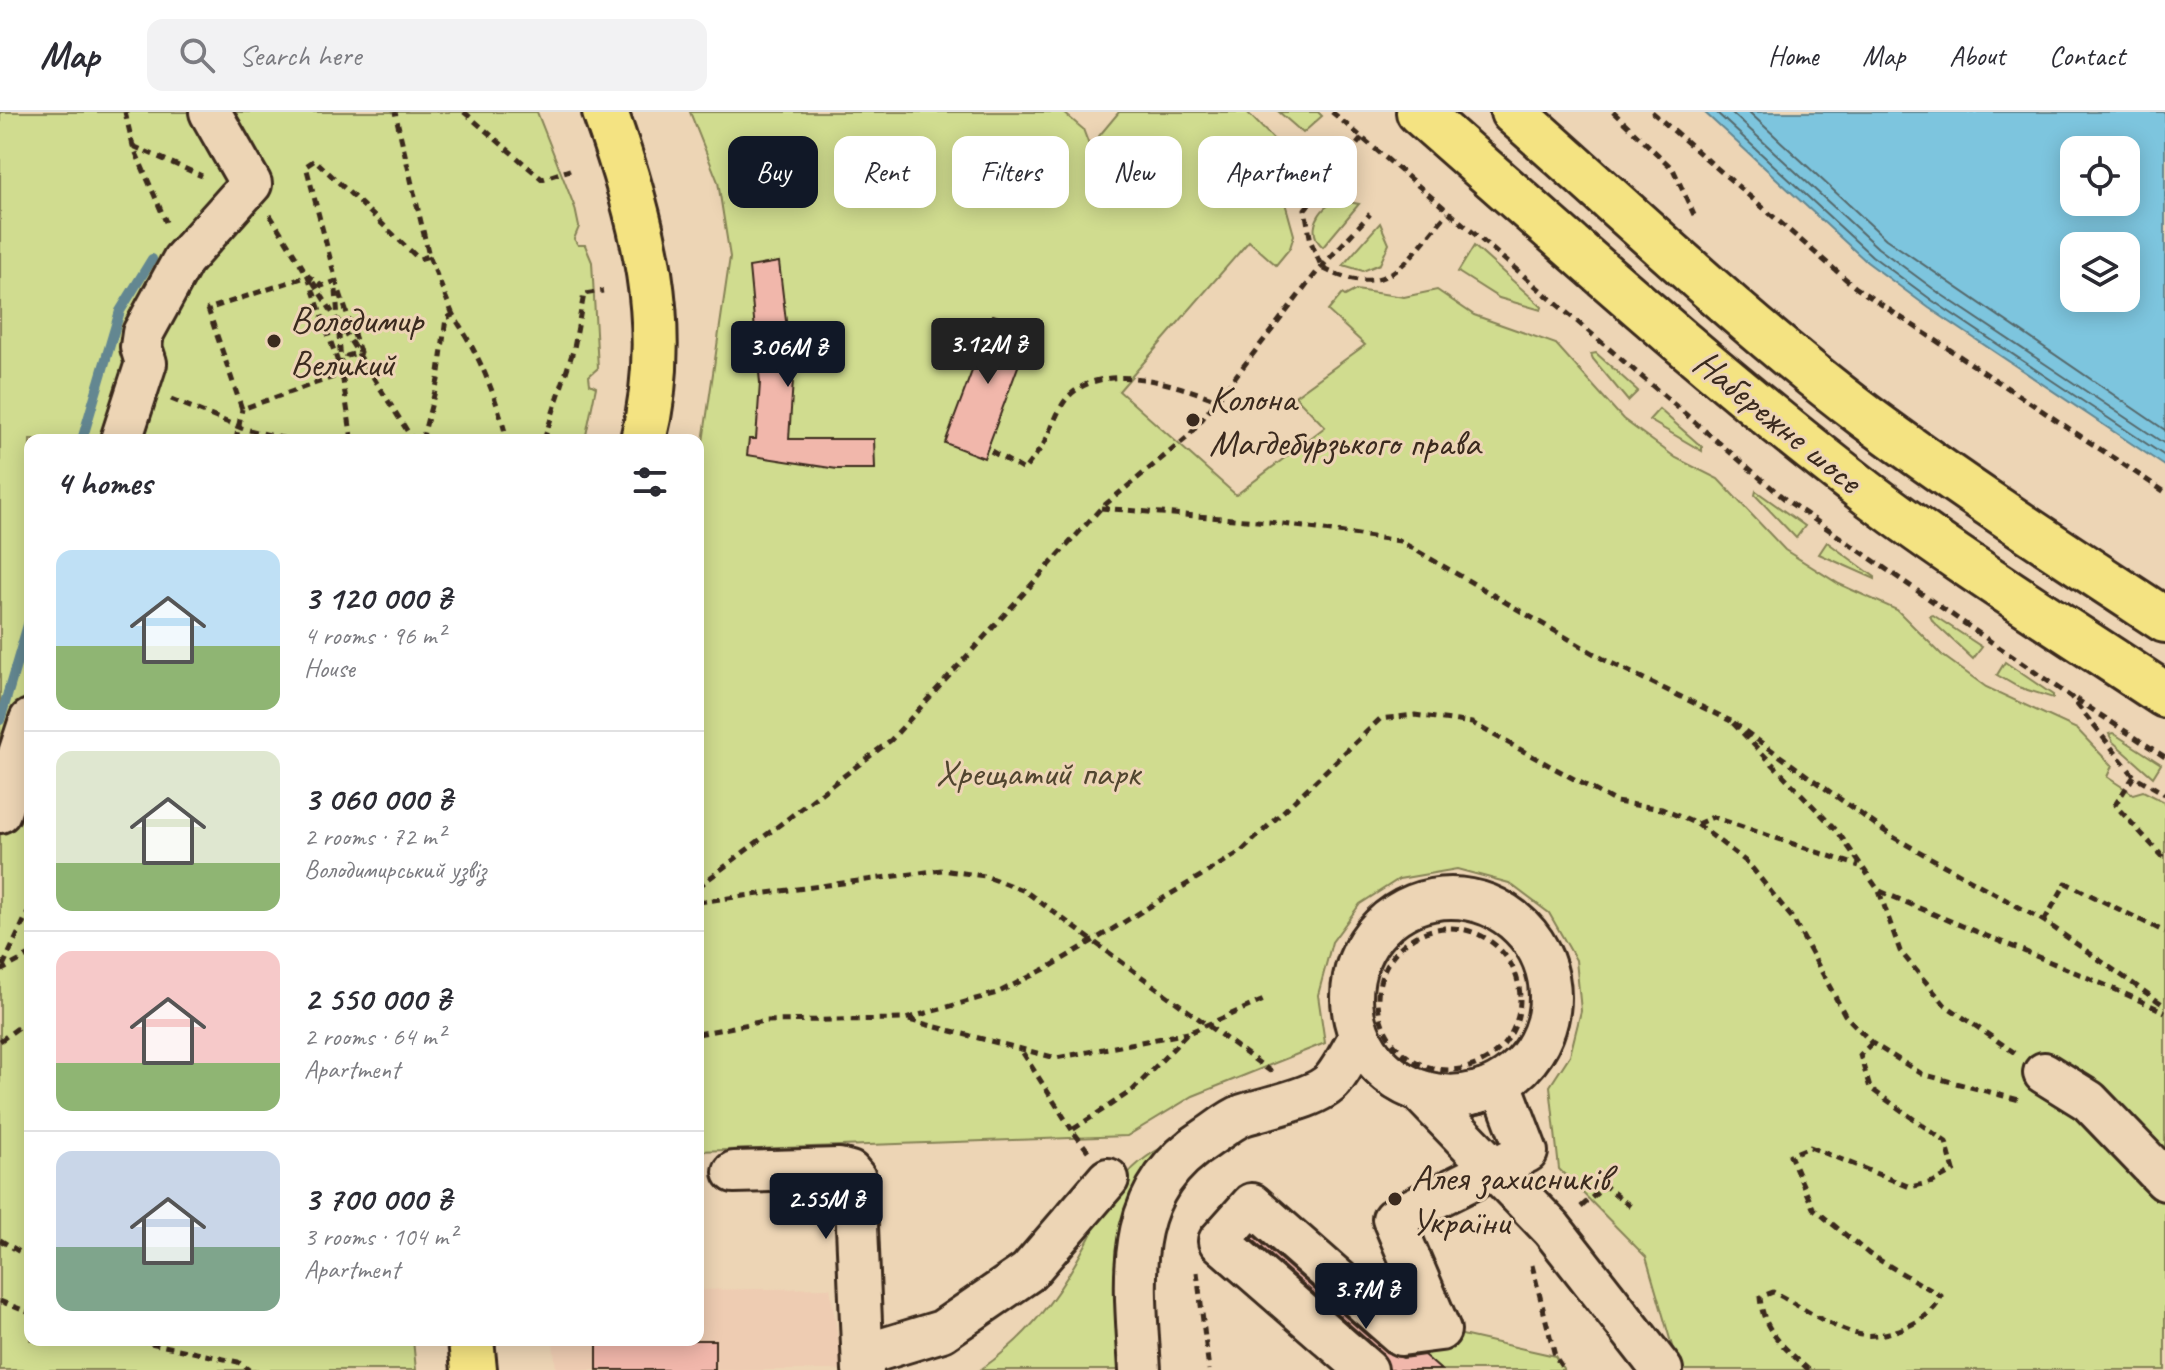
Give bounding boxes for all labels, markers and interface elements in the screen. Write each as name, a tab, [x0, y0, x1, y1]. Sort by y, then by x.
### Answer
search box	[147, 19, 707, 91]
text: Map	[40, 32, 99, 79]
icon: search	[175, 33, 219, 77]
text: Search here	[239, 36, 361, 74]
text: Home	[1768, 38, 1818, 73]
text: Map	[1862, 38, 1905, 73]
text: About	[1949, 38, 2005, 73]
text: Contact	[2049, 38, 2125, 73]
chip: Buy	[728, 136, 818, 208]
chip: Rent	[834, 136, 936, 208]
chip: Filters	[952, 136, 1069, 208]
chip: New	[1085, 136, 1182, 208]
chip: Apartment	[1198, 136, 1357, 208]
map controls	[2060, 136, 2140, 312]
button: locate	[2060, 136, 2140, 216]
button: layers	[2060, 232, 2140, 312]
place label: Володимир Великий	[290, 296, 425, 387]
pin: 3.12M ₴	[914, 318, 1062, 386]
pin: 3.06M ₴	[714, 321, 862, 389]
text: 3.12M ₴	[949, 327, 1027, 360]
text: 3.06M ₴	[749, 330, 827, 363]
marker: Володимир Великий	[265, 332, 283, 350]
street label: Набережне шосе	[1684, 339, 1874, 505]
place label: Колона Магдебурзького права	[1209, 375, 1483, 466]
marker: Колона Магдебурзького права	[1184, 411, 1202, 429]
icon: filters	[628, 460, 672, 504]
text: 4 homes	[56, 461, 152, 504]
text: 3 120 000 ₴	[304, 576, 451, 619]
icon: home	[120, 582, 216, 678]
text: 4 rooms · 96 m²	[304, 619, 445, 652]
text: House	[304, 652, 355, 685]
park label: Хрещатий парк	[936, 749, 1142, 796]
text: 3 060 000 ₴	[304, 777, 452, 820]
icon: home	[120, 783, 216, 879]
text: 2 rooms · 72 m²	[304, 820, 445, 853]
text: Володимирський узвіз	[304, 853, 486, 886]
text: 2 550 000 ₴	[304, 977, 450, 1020]
icon: home	[120, 983, 216, 1079]
text: 2 rooms · 64 m²	[304, 1020, 445, 1053]
text: Apartment	[304, 1053, 400, 1086]
place label: Алея захисників України	[1411, 1154, 1618, 1245]
pin: 2.55M ₴	[752, 1173, 900, 1241]
text: 3 700 000 ₴	[304, 1177, 451, 1220]
text: 2.55M ₴	[788, 1182, 864, 1215]
icon: home	[120, 1183, 216, 1279]
marker: Алея захисників України	[1386, 1190, 1404, 1208]
text: 3 rooms · 104 m²	[304, 1220, 456, 1253]
text: Apartment	[304, 1253, 400, 1286]
pin: 3.7M ₴	[1301, 1263, 1431, 1331]
text: 3.7M ₴	[1333, 1272, 1399, 1305]

